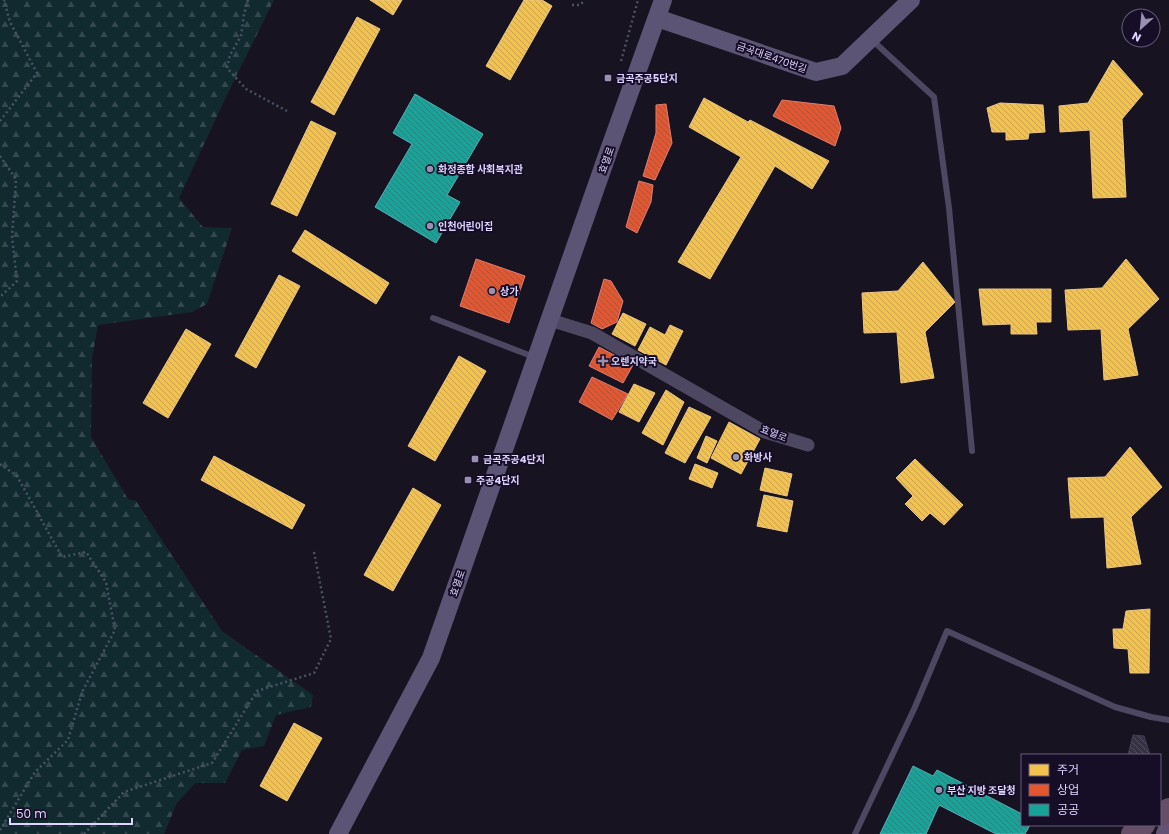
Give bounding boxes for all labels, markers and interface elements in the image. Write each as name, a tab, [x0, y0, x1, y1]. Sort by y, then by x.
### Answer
north arrow	[1121, 8, 1161, 48]
text: N	[1129, 28, 1144, 46]
street label: 금곡대로470번길	[735, 38, 809, 76]
place label: 금곡주공5단지	[616, 71, 678, 86]
marker: 금곡주공5단지	[603, 73, 613, 83]
street label: 효열로	[595, 145, 618, 176]
place label: 화정종합 사회복지관	[438, 162, 523, 177]
marker: 화정종합 사회복지관	[425, 164, 435, 174]
place label: 인천어린이집	[438, 219, 493, 234]
marker: 인천어린이집	[425, 221, 435, 231]
place label: 상가	[500, 284, 519, 299]
marker: 상가	[487, 286, 497, 296]
place label: 오렌지약국	[611, 354, 657, 369]
marker: 오렌지약국	[598, 356, 608, 366]
street label: 효열로	[758, 422, 789, 445]
place label: 화방사	[744, 450, 772, 465]
place label: 금곡주공4단지	[483, 452, 545, 467]
marker: 화방사	[731, 452, 741, 462]
marker: 금곡주공4단지	[470, 454, 480, 464]
place label: 주공4단지	[476, 473, 520, 488]
marker: 주공4단지	[463, 475, 473, 485]
street label: 효열로	[446, 568, 469, 599]
legend	[1021, 754, 1161, 826]
text: 주거	[1057, 761, 1079, 778]
text: 상업	[1057, 781, 1079, 798]
place label: 부산 지방 조달청	[947, 783, 1016, 798]
marker: 부산 지방 조달청	[934, 785, 944, 795]
scale bar	[10, 800, 132, 826]
text: 공공	[1057, 801, 1079, 818]
text: 50 m	[16, 805, 47, 822]

